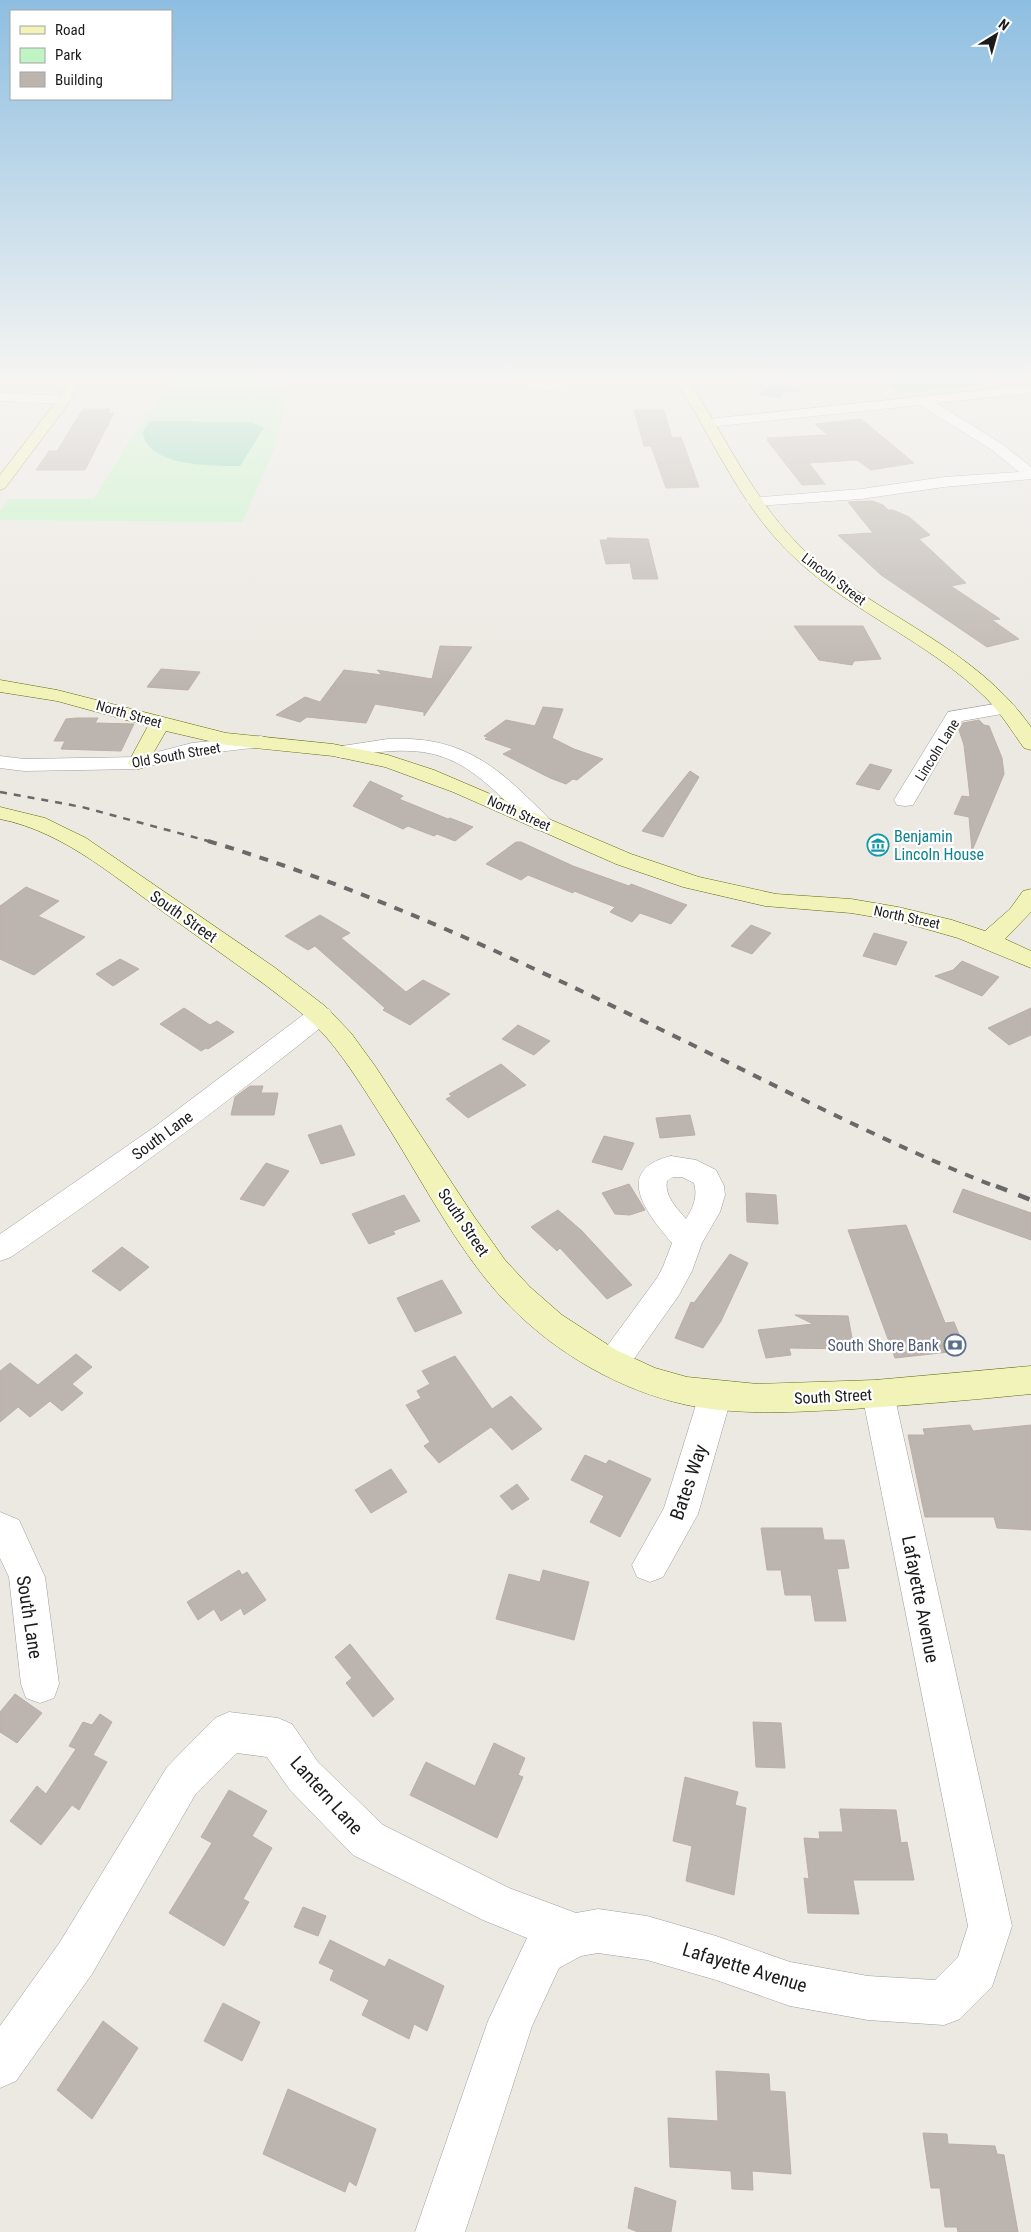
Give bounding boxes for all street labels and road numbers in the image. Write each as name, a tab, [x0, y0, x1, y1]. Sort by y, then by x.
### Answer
street label: Lincoln Street	[799, 550, 869, 608]
street label: North Street	[94, 697, 164, 731]
street label: Lincoln Lane	[912, 716, 963, 784]
street label: Old South Street	[130, 739, 222, 771]
street label: North Street	[485, 792, 553, 834]
street label: South Street	[146, 886, 221, 947]
street label: North Street	[872, 902, 942, 932]
street label: South Lane	[128, 1107, 196, 1164]
street label: South Street	[434, 1185, 493, 1260]
street label: South Street	[794, 1385, 873, 1408]
street label: Bates Way	[665, 1441, 712, 1523]
street label: Lafayette Avenue	[897, 1534, 944, 1665]
street label: South Lane	[12, 1574, 47, 1660]
street label: Lantern Lane	[285, 1751, 368, 1839]
street label: Lafayette Avenue	[680, 1938, 810, 1997]

